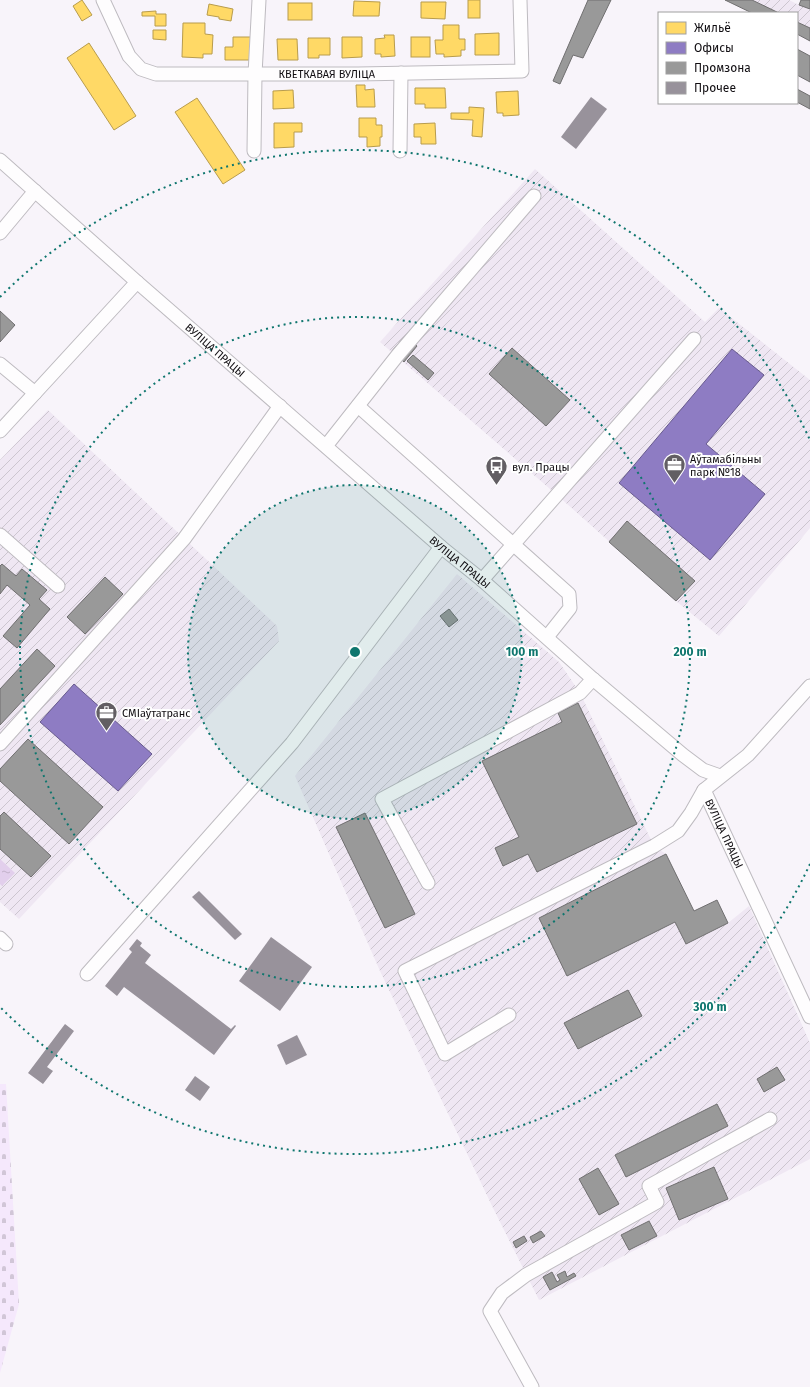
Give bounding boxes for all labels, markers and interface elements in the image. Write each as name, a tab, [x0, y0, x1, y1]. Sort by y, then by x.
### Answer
legend	[658, 12, 798, 104]
text: Жильё	[694, 21, 731, 35]
text: Офисы	[694, 41, 734, 55]
text: Промзона	[694, 61, 751, 75]
street label: КВЕТКАВАЯ ВУЛІЦА	[279, 67, 376, 81]
text: Прочее	[694, 81, 736, 95]
street label: ВУЛІЦА ПРАЦЫ	[183, 320, 248, 380]
office icon: Аўтамабільны парк №18	[662, 452, 688, 485]
place label: Аўтамабільны парк №18	[690, 453, 762, 479]
bus stop icon: вул. Працы	[484, 454, 510, 487]
place label: вул. Працы	[512, 461, 570, 474]
street label: ВУЛІЦА ПРАЦЫ	[427, 533, 493, 591]
centre of rings	[348, 645, 362, 659]
text: 100 m	[506, 645, 538, 659]
text: 200 m	[673, 645, 707, 659]
office icon: СМІаўтатранс	[93, 700, 119, 733]
place label: СМІаўтатранс	[122, 707, 191, 720]
street label: ВУЛІЦА ПРАЦЫ	[703, 797, 746, 870]
text: 300 m	[692, 1000, 727, 1014]

